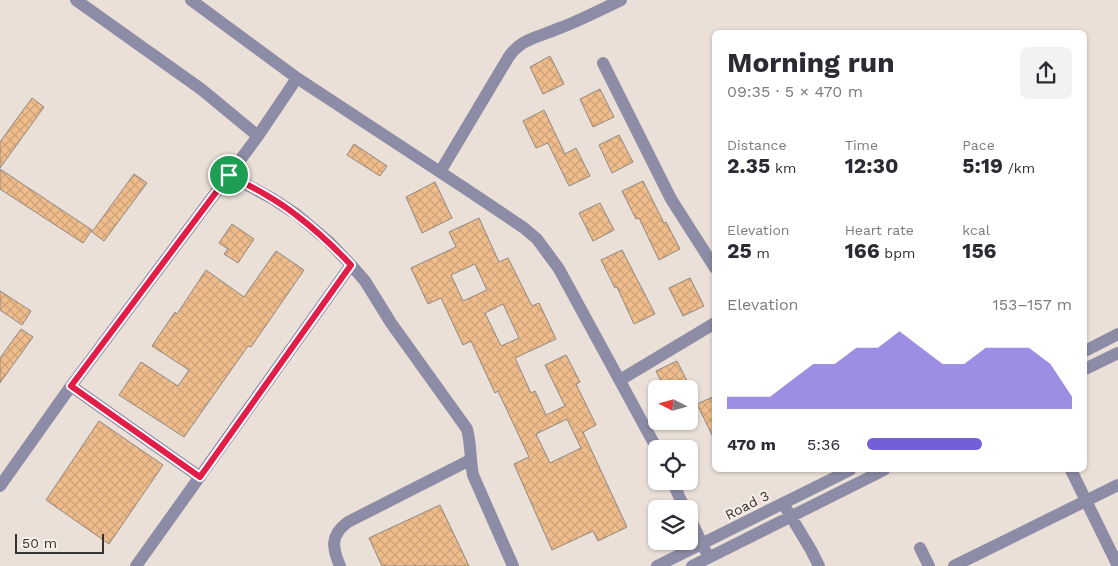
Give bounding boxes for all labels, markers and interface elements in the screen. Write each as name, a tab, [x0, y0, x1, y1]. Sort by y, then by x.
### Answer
text: Morning run	[727, 46, 895, 79]
button: share	[1020, 47, 1072, 99]
text: 09:35 · 5 × 470 m	[727, 82, 863, 101]
text: Distance	[727, 137, 787, 153]
text: Time	[845, 137, 878, 153]
text: Pace	[962, 137, 995, 153]
text: 2.35	[727, 153, 770, 178]
text: 12:30	[845, 153, 899, 178]
text: 5:19	[962, 153, 1003, 178]
pin	[208, 154, 250, 196]
text: km	[770, 160, 796, 176]
text: /km	[1003, 160, 1035, 176]
icon: arrive	[215, 161, 243, 189]
text: Elevation	[727, 222, 790, 238]
text: Heart rate	[845, 222, 914, 238]
text: kcal	[962, 222, 990, 238]
text: 25	[727, 238, 752, 263]
text: 166	[845, 238, 880, 263]
text: 156	[962, 238, 997, 263]
text: m	[752, 245, 770, 261]
text: bpm	[880, 245, 915, 261]
text: Elevation	[727, 295, 798, 314]
text: 153–157 m	[992, 295, 1072, 314]
north arrow	[648, 380, 698, 430]
map controls	[648, 380, 698, 550]
text: 470 m	[727, 435, 776, 454]
text: 5:36	[807, 435, 840, 454]
button: locate	[648, 440, 698, 490]
street label: Road 3	[722, 487, 772, 523]
button: layers	[648, 500, 698, 550]
scale bar	[15, 531, 104, 554]
text: 50 m	[22, 535, 57, 551]

